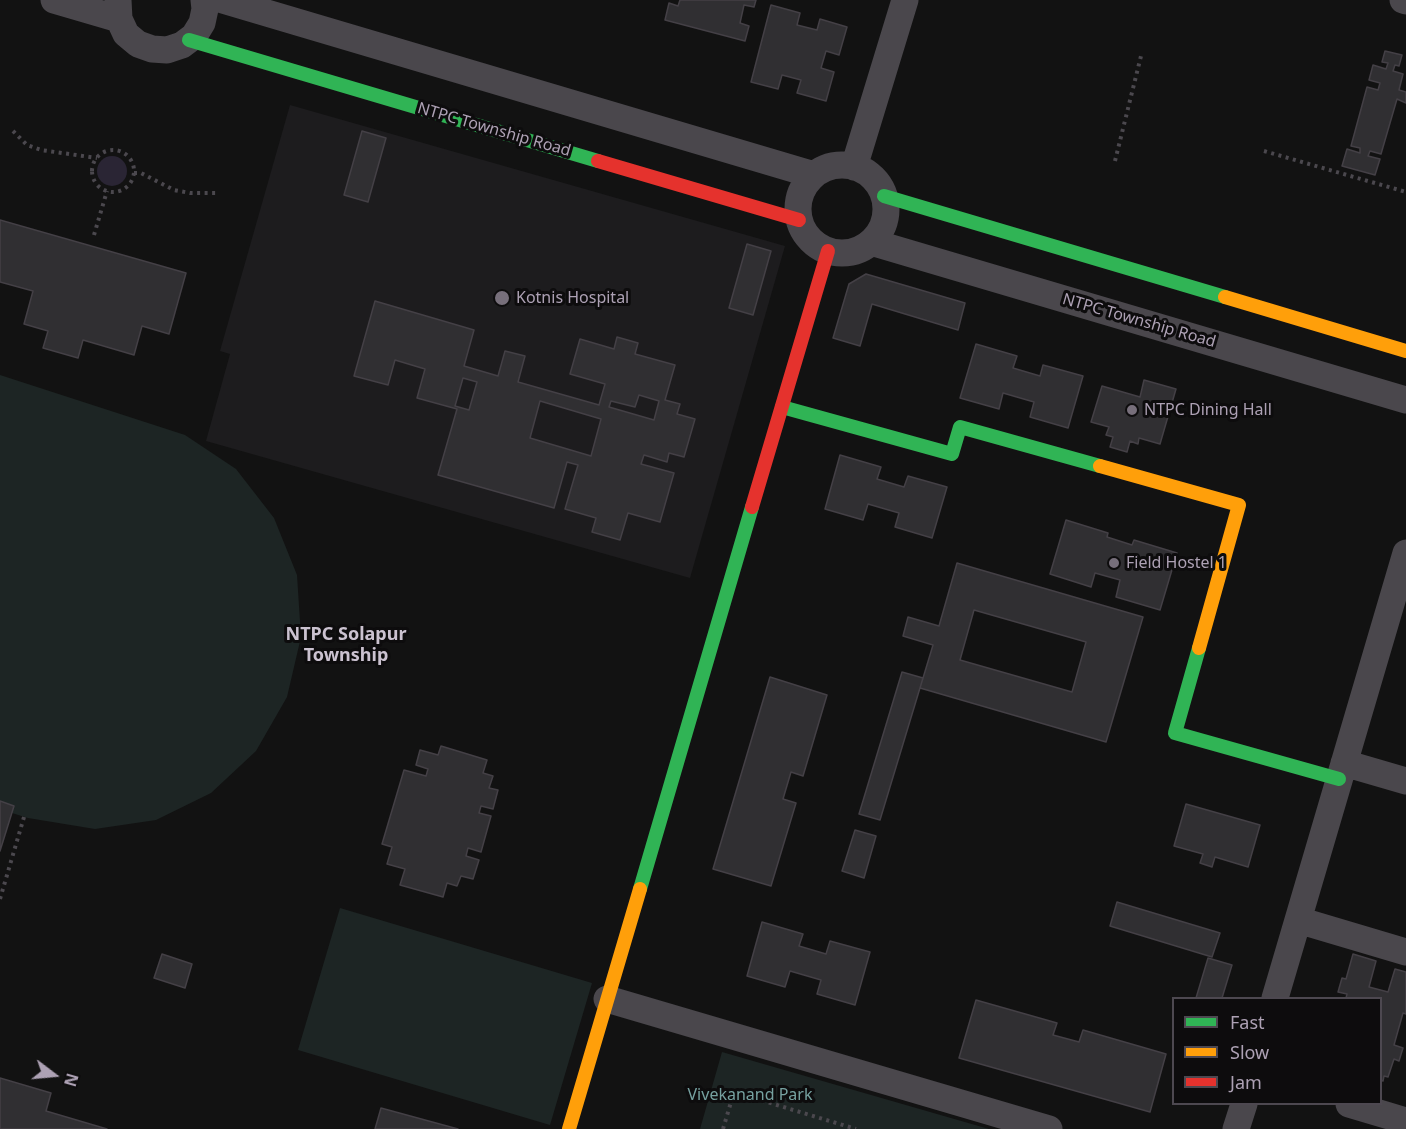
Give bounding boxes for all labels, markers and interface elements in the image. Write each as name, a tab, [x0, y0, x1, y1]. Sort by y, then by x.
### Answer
street label: NTPC Township Road	[415, 99, 573, 161]
place label: Kotnis Hospital	[516, 288, 629, 308]
marker: Kotnis Hospital	[493, 289, 511, 307]
street label: NTPC Township Road	[1060, 290, 1218, 352]
place label: NTPC Dining Hall	[1144, 400, 1272, 420]
marker: NTPC Dining Hall	[1125, 403, 1139, 417]
place label: Field Hostel 1	[1126, 553, 1227, 573]
marker: Field Hostel 1	[1107, 556, 1121, 570]
district label: NTPC Solapur Township	[286, 624, 406, 666]
legend	[1172, 997, 1382, 1105]
text: Fast	[1230, 1010, 1265, 1034]
text: Slow	[1230, 1040, 1269, 1064]
north arrow	[24, 1045, 84, 1105]
text: Jam	[1230, 1070, 1262, 1094]
text: N	[59, 1071, 84, 1089]
park label: Vivekanand Park	[688, 1085, 812, 1105]

